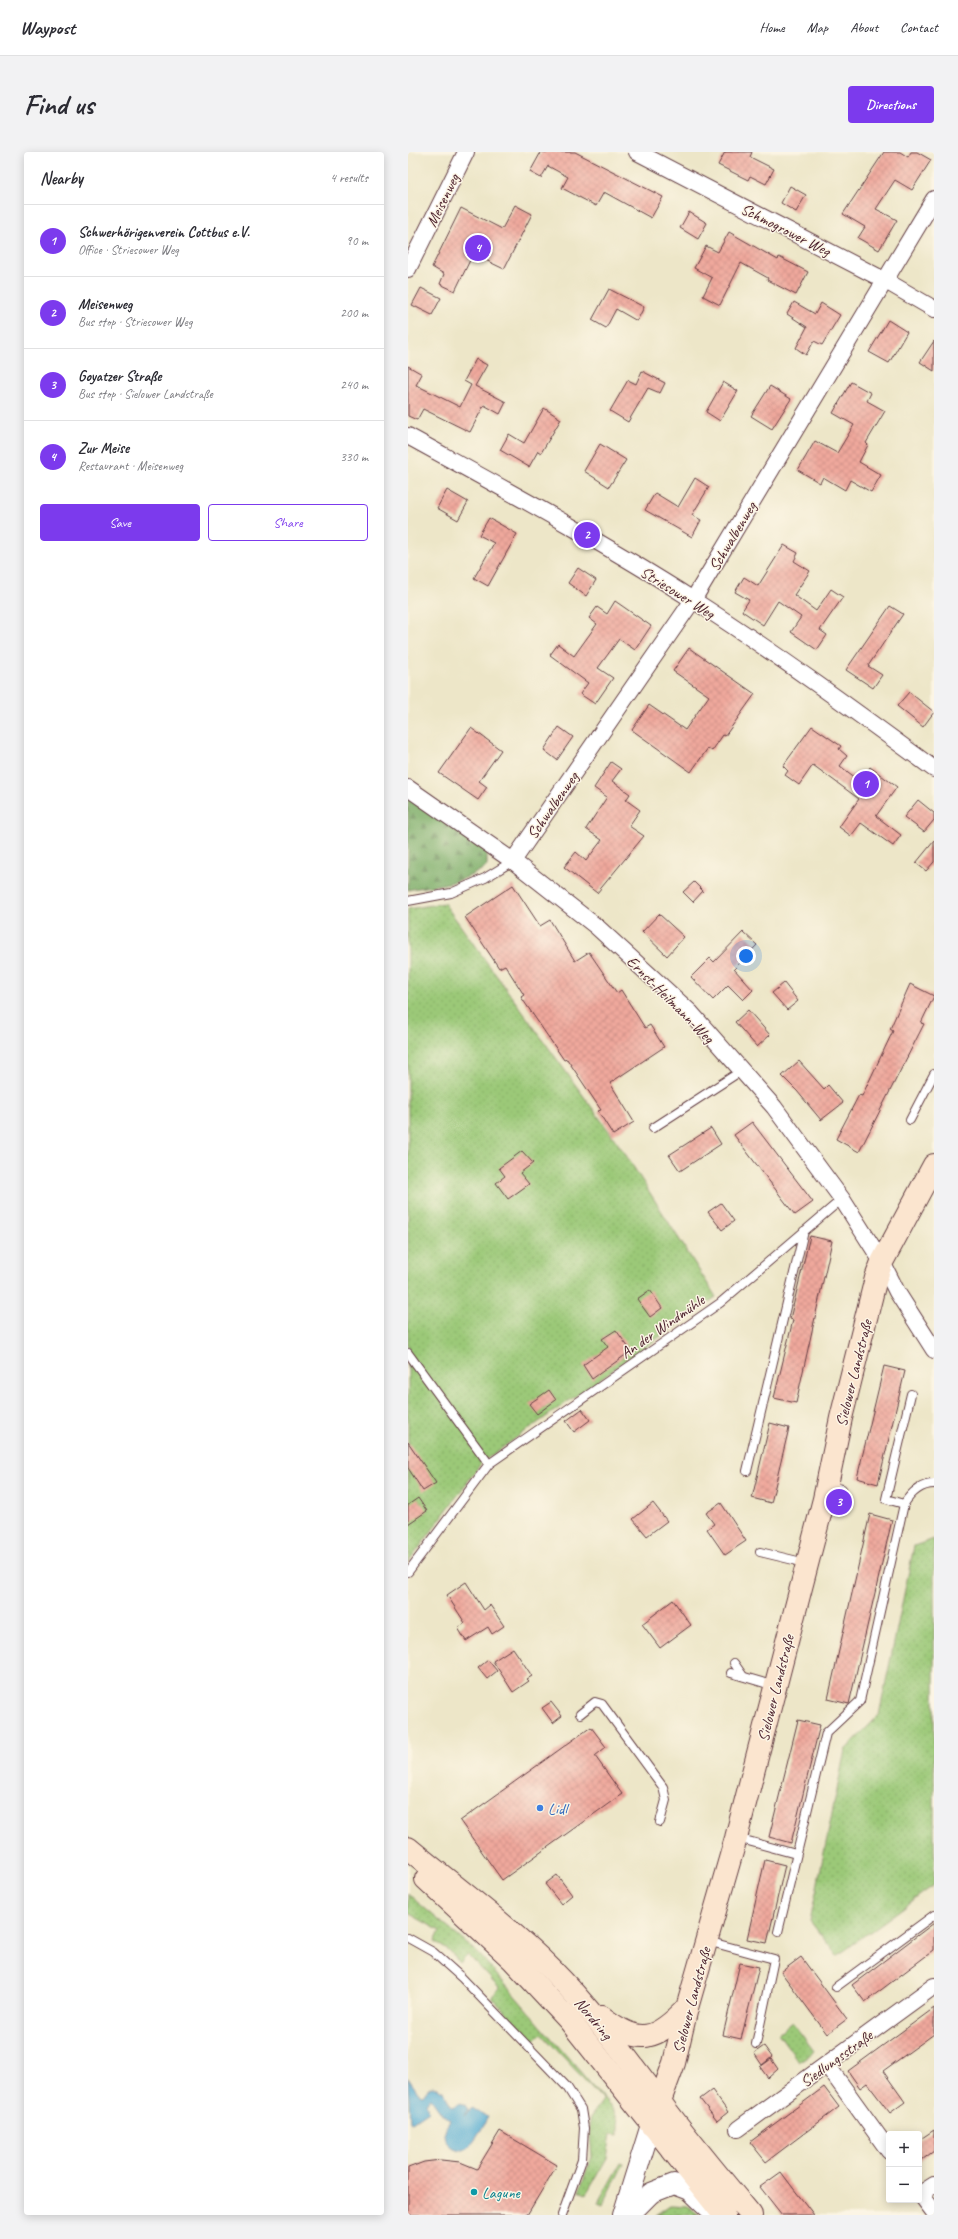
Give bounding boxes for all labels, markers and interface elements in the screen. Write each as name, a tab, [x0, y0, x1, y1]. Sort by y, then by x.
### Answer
text: Waypost	[20, 16, 75, 40]
text: Home	[759, 19, 785, 36]
text: Map	[807, 19, 828, 36]
text: About	[850, 19, 878, 36]
text: Contact	[900, 19, 938, 36]
button: Directions	[848, 86, 934, 123]
text: Find us	[24, 87, 94, 122]
text: Nearby	[40, 168, 83, 189]
street label: Meisenweg	[421, 169, 465, 230]
text: 4 results	[330, 170, 368, 186]
street label: Schmogrower Weg	[737, 199, 835, 262]
text: Schwerhörigenverein Cottbus e.V.	[78, 223, 249, 242]
text: 1	[50, 233, 56, 249]
text: 90 m	[346, 233, 368, 249]
pin: 4	[465, 233, 491, 263]
text: Office · Striesower Weg	[78, 242, 179, 258]
text: Meisenweg	[78, 295, 132, 314]
text: 2	[50, 305, 56, 321]
text: 200 m	[340, 305, 368, 321]
text: Bus stop · Striesower Weg	[78, 314, 192, 330]
text: Goyatzer Straße	[78, 367, 161, 386]
text: 3	[50, 377, 56, 393]
text: 240 m	[340, 377, 368, 393]
text: Bus stop · Sielower Landstraße	[78, 386, 213, 402]
text: Zur Meise	[78, 439, 129, 458]
text: 4	[50, 449, 56, 465]
text: 330 m	[340, 449, 368, 465]
text: Restaurant · Meisenweg	[78, 458, 183, 474]
street label: Schwalbenweg	[704, 497, 762, 575]
button: Save	[40, 504, 200, 541]
button: Share	[208, 504, 368, 541]
pin: 2	[574, 520, 600, 550]
street label: Striesower Weg	[637, 562, 719, 624]
street label: Schwalbenweg	[523, 767, 584, 843]
pin: 1	[853, 769, 879, 799]
your location	[736, 946, 756, 966]
street label: Ernst-Heilmann-Weg	[622, 952, 719, 1049]
street label: An der Windmühle	[617, 1289, 710, 1363]
street label: Sielower Landstraße	[831, 1316, 877, 1429]
pin: 3	[826, 1487, 852, 1517]
street label: Sielower Landstraße	[753, 1631, 799, 1744]
place label: Lidl	[548, 1799, 570, 1819]
marker: Lidl	[535, 1803, 545, 1813]
street label: Sielower Landstraße	[668, 1943, 716, 2056]
street label: Nordring	[570, 1993, 617, 2045]
street label: Siedlungsstraße	[796, 2025, 878, 2092]
map controls	[886, 2131, 922, 2203]
button: +	[886, 2131, 922, 2167]
button: −	[886, 2167, 922, 2203]
place label: Lagune	[482, 2183, 522, 2203]
marker: Lagune	[469, 2187, 479, 2197]

